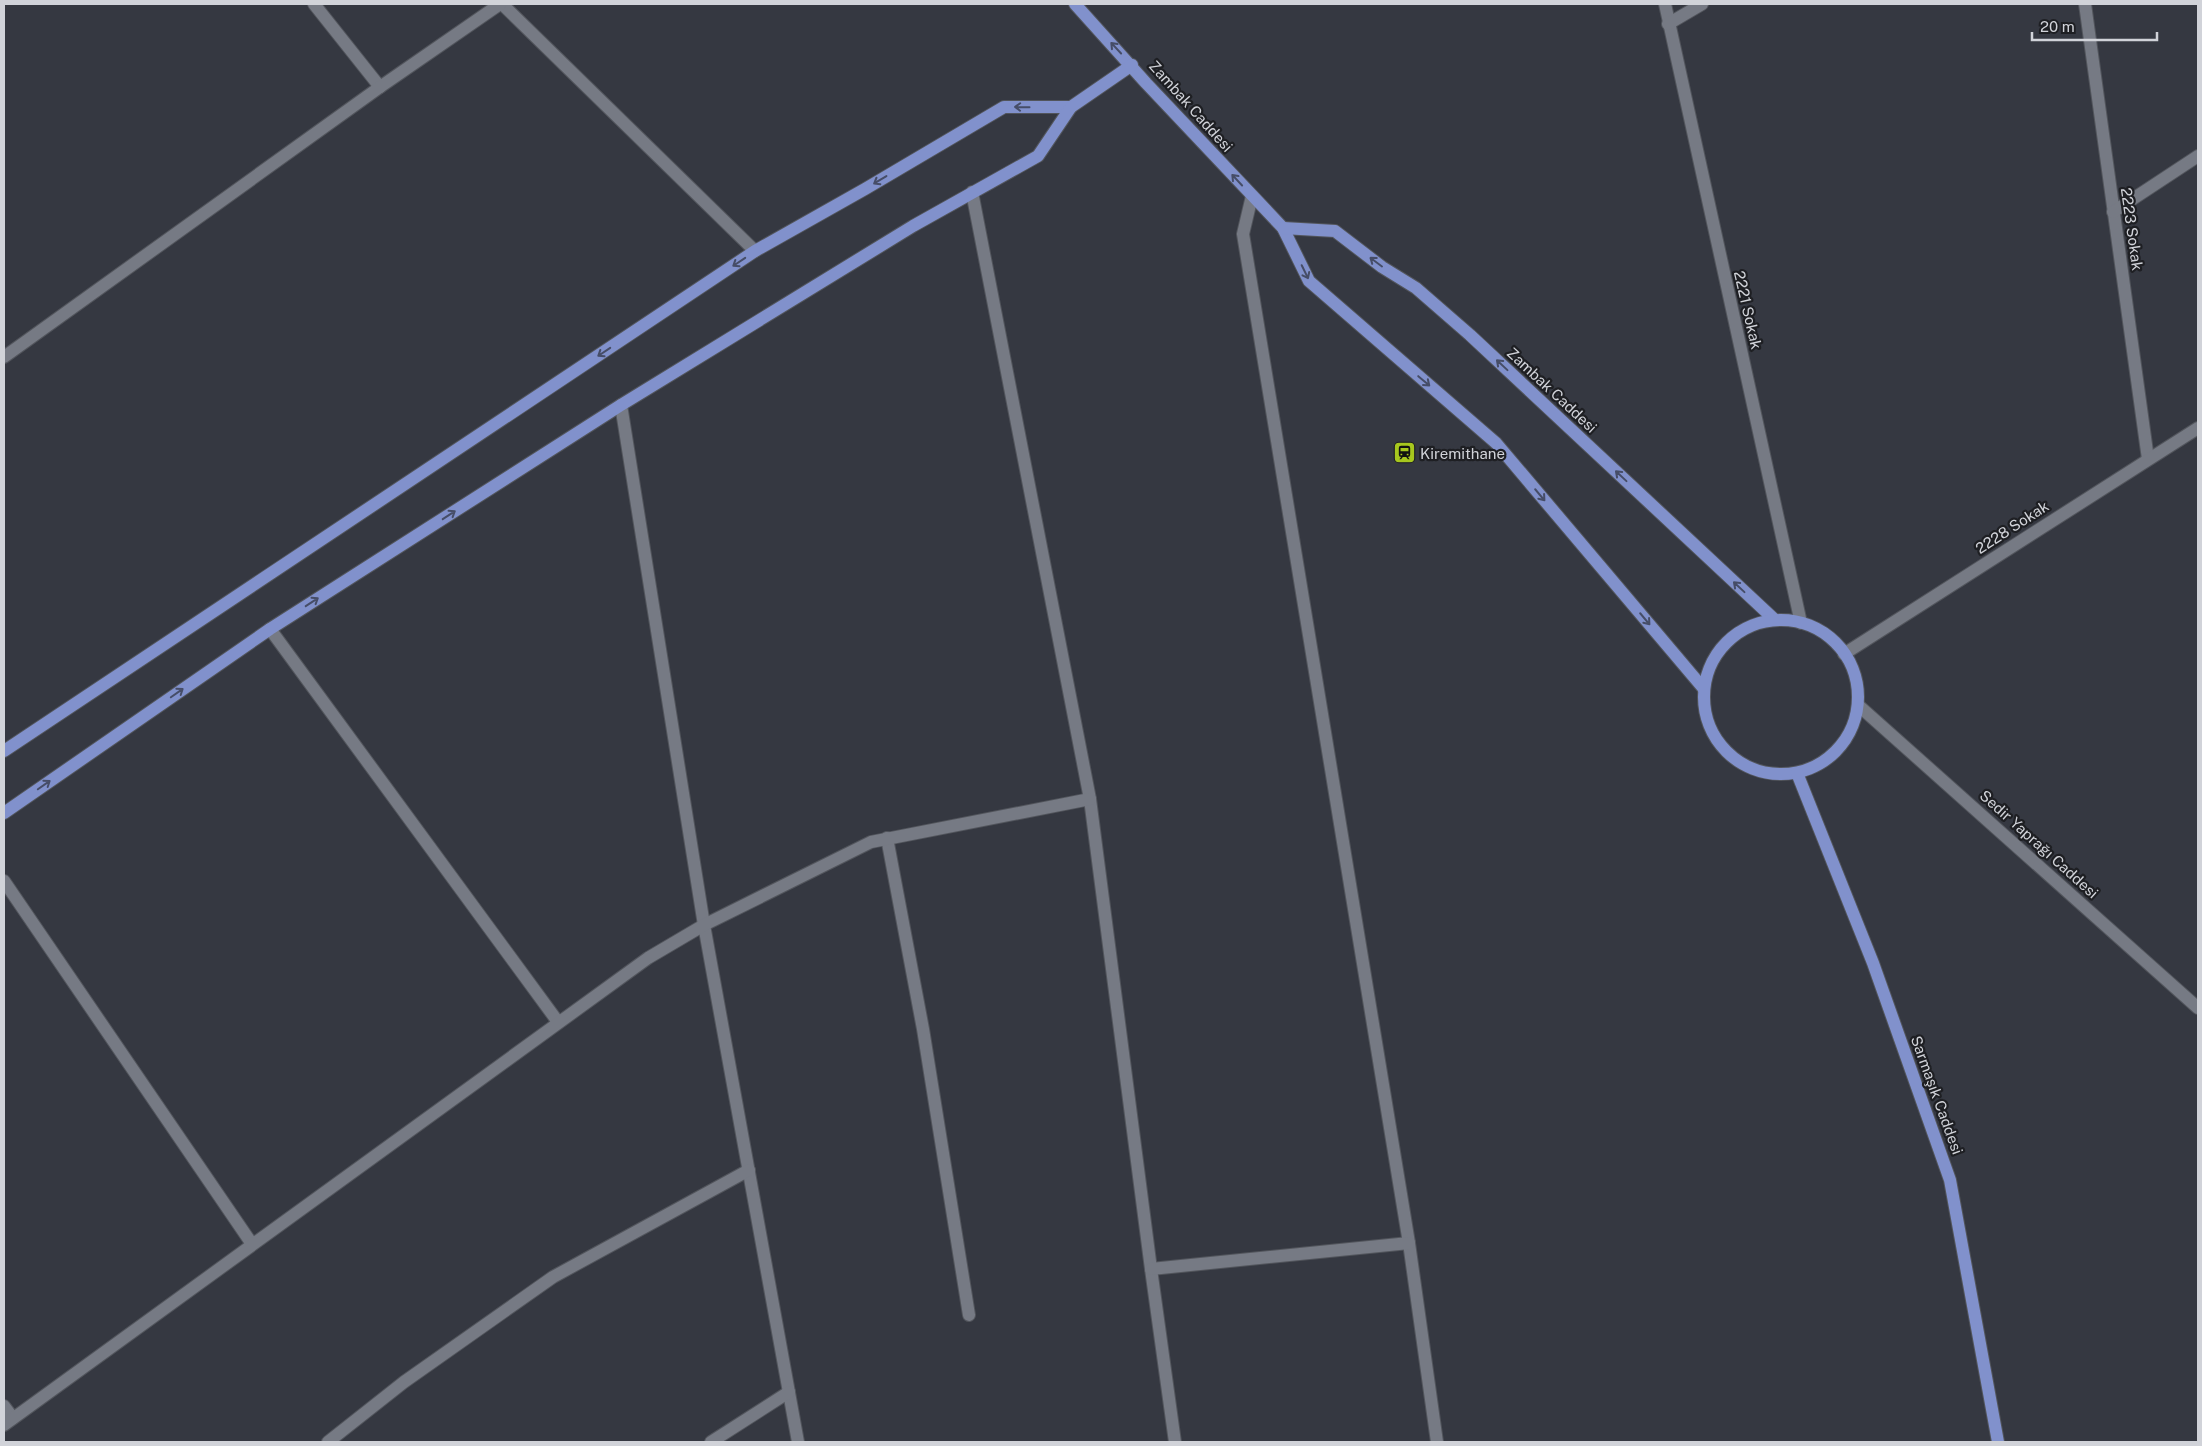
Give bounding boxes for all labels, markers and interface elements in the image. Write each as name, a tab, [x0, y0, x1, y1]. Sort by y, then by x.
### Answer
scale bar	[2032, 10, 2157, 42]
text: 20 m	[2040, 18, 2075, 35]
one-way arrow	[1110, 41, 1122, 54]
street label: Zambak Caddesi	[1146, 57, 1236, 155]
one-way arrow	[1014, 102, 1030, 112]
one-way arrow	[1231, 174, 1243, 187]
one-way arrow	[873, 176, 887, 186]
street label: 2223 Sokak	[2118, 187, 2146, 271]
one-way arrow	[732, 256, 746, 267]
one-way arrow	[1370, 257, 1383, 268]
one-way arrow	[1301, 264, 1310, 279]
street label: 2221 Sokak	[1731, 269, 1765, 351]
street label: Zambak Caddesi	[1504, 344, 1600, 436]
one-way arrow	[597, 347, 611, 357]
one-way arrow	[1495, 359, 1508, 371]
one-way arrow	[1418, 375, 1431, 386]
station icon: Kiremithane	[1392, 441, 1416, 465]
place label: Kiremithane	[1420, 445, 1505, 462]
one-way arrow	[1614, 470, 1627, 482]
one-way arrow	[1534, 488, 1545, 501]
street label: 2228 Sokak	[1972, 497, 2052, 557]
one-way arrow	[442, 509, 456, 520]
one-way arrow	[1733, 581, 1746, 593]
one-way arrow	[305, 597, 319, 607]
one-way arrow	[1639, 612, 1650, 625]
one-way arrow	[170, 688, 184, 698]
one-way arrow	[37, 780, 51, 790]
street label: Sedir Yaprağı Caddesi	[1976, 787, 2102, 901]
street label: Sarmaşık Caddesi	[1908, 1033, 1966, 1157]

